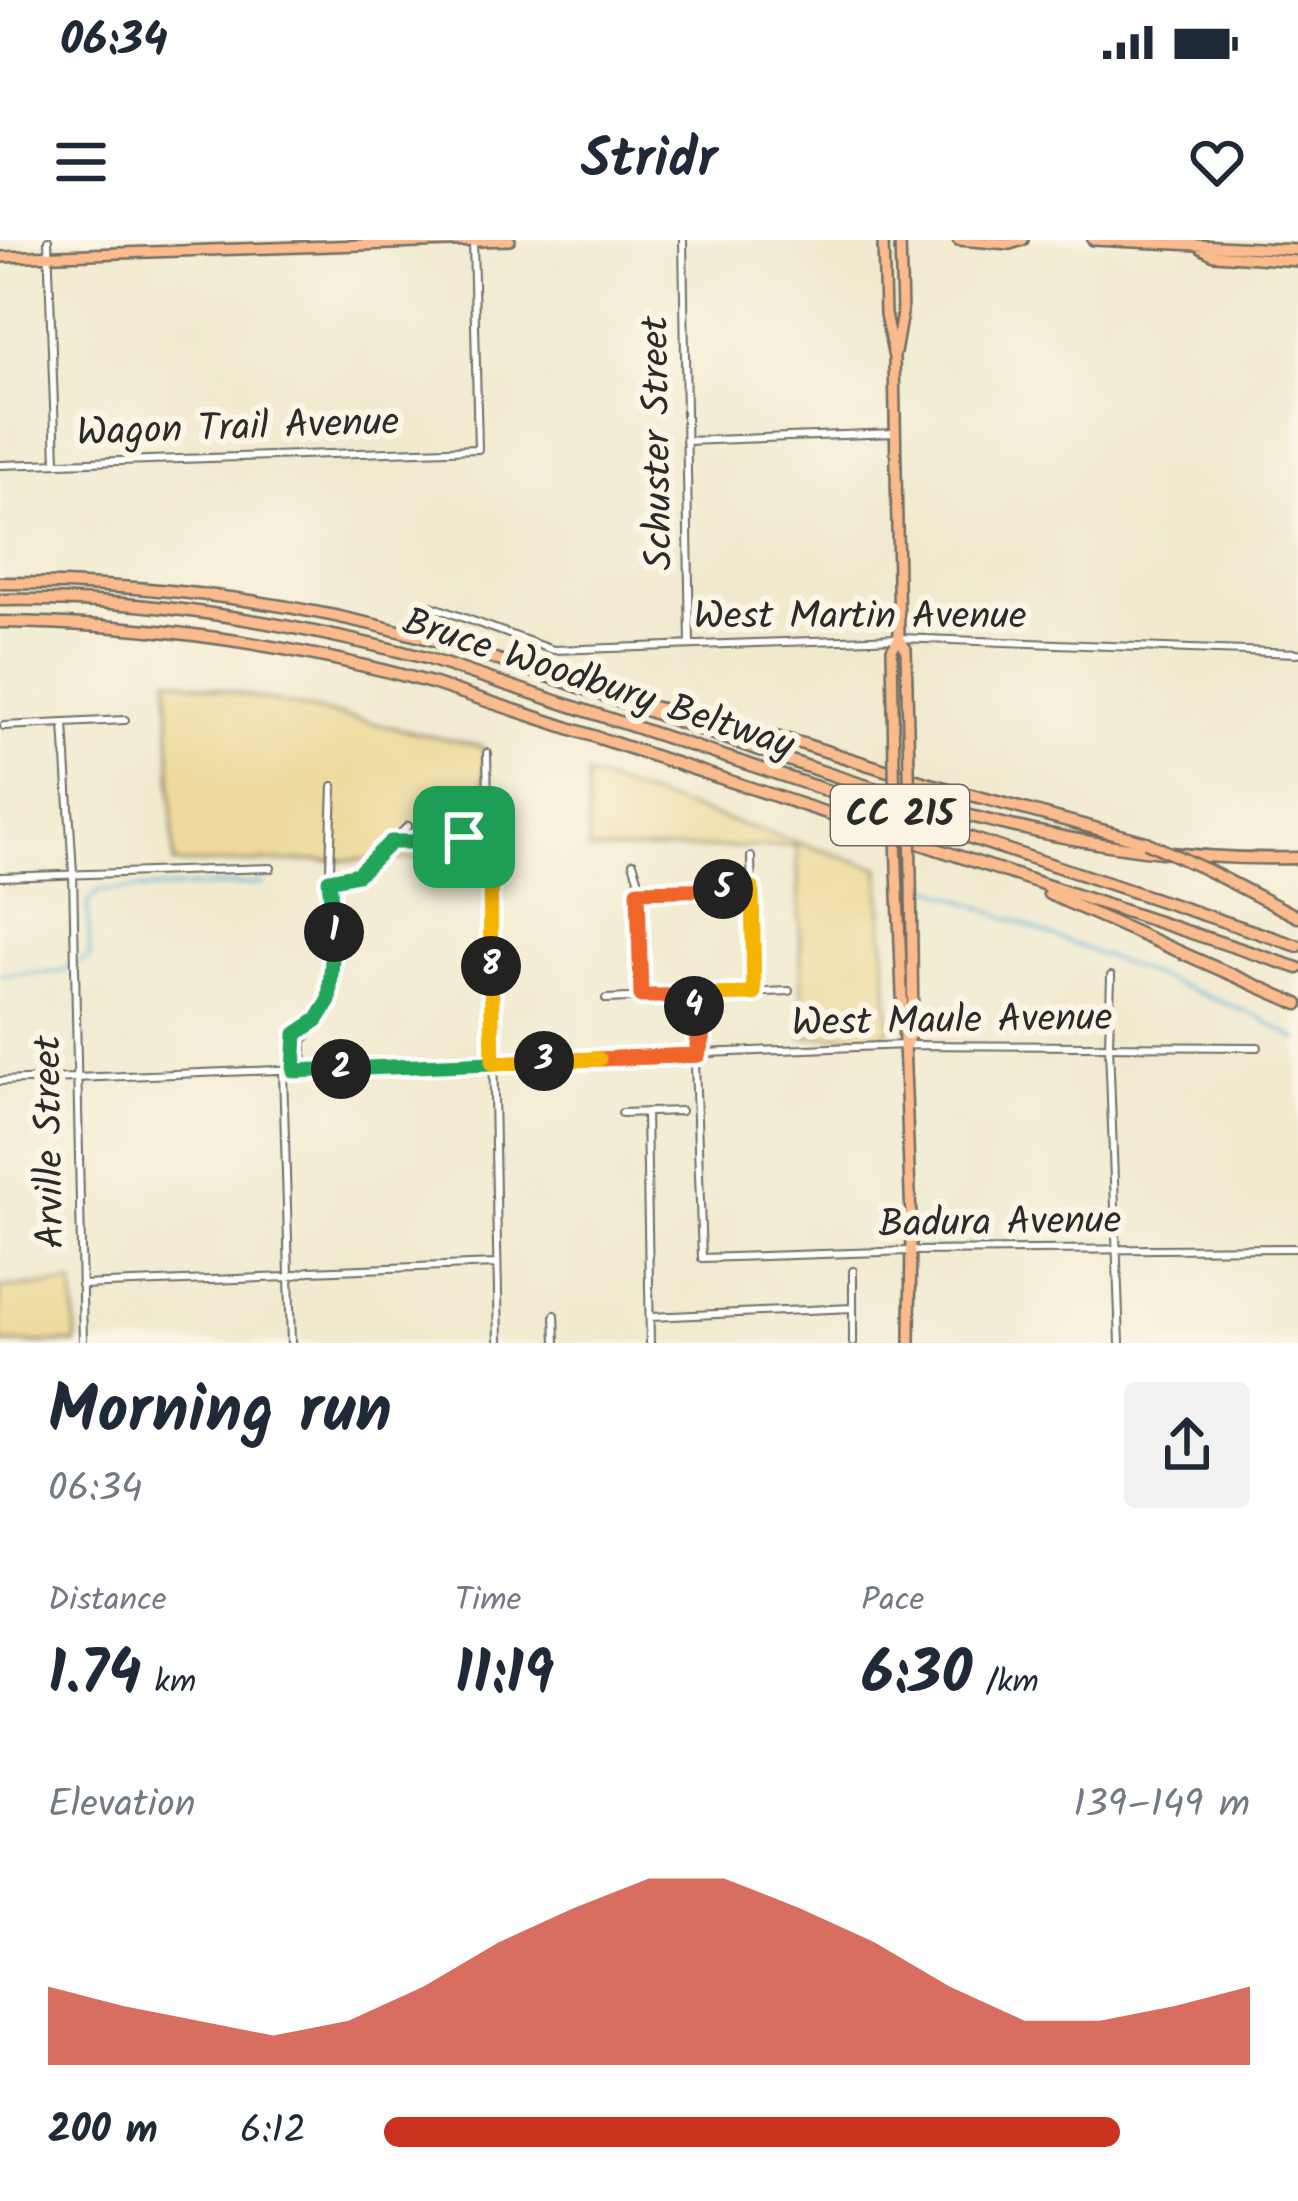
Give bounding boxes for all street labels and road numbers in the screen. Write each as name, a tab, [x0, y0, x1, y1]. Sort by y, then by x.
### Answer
street label: Schuster Street	[626, 314, 692, 571]
street label: Wagon Trail Avenue	[76, 392, 400, 466]
street label: West Martin Avenue	[694, 587, 1026, 649]
street label: Bruce Woodbury Beltway	[394, 592, 802, 778]
road number: CC 215	[831, 785, 969, 845]
street label: West Maule Avenue	[791, 988, 1113, 1056]
street label: Arville Street	[18, 1034, 84, 1249]
street label: Badura Avenue	[878, 1191, 1122, 1257]

